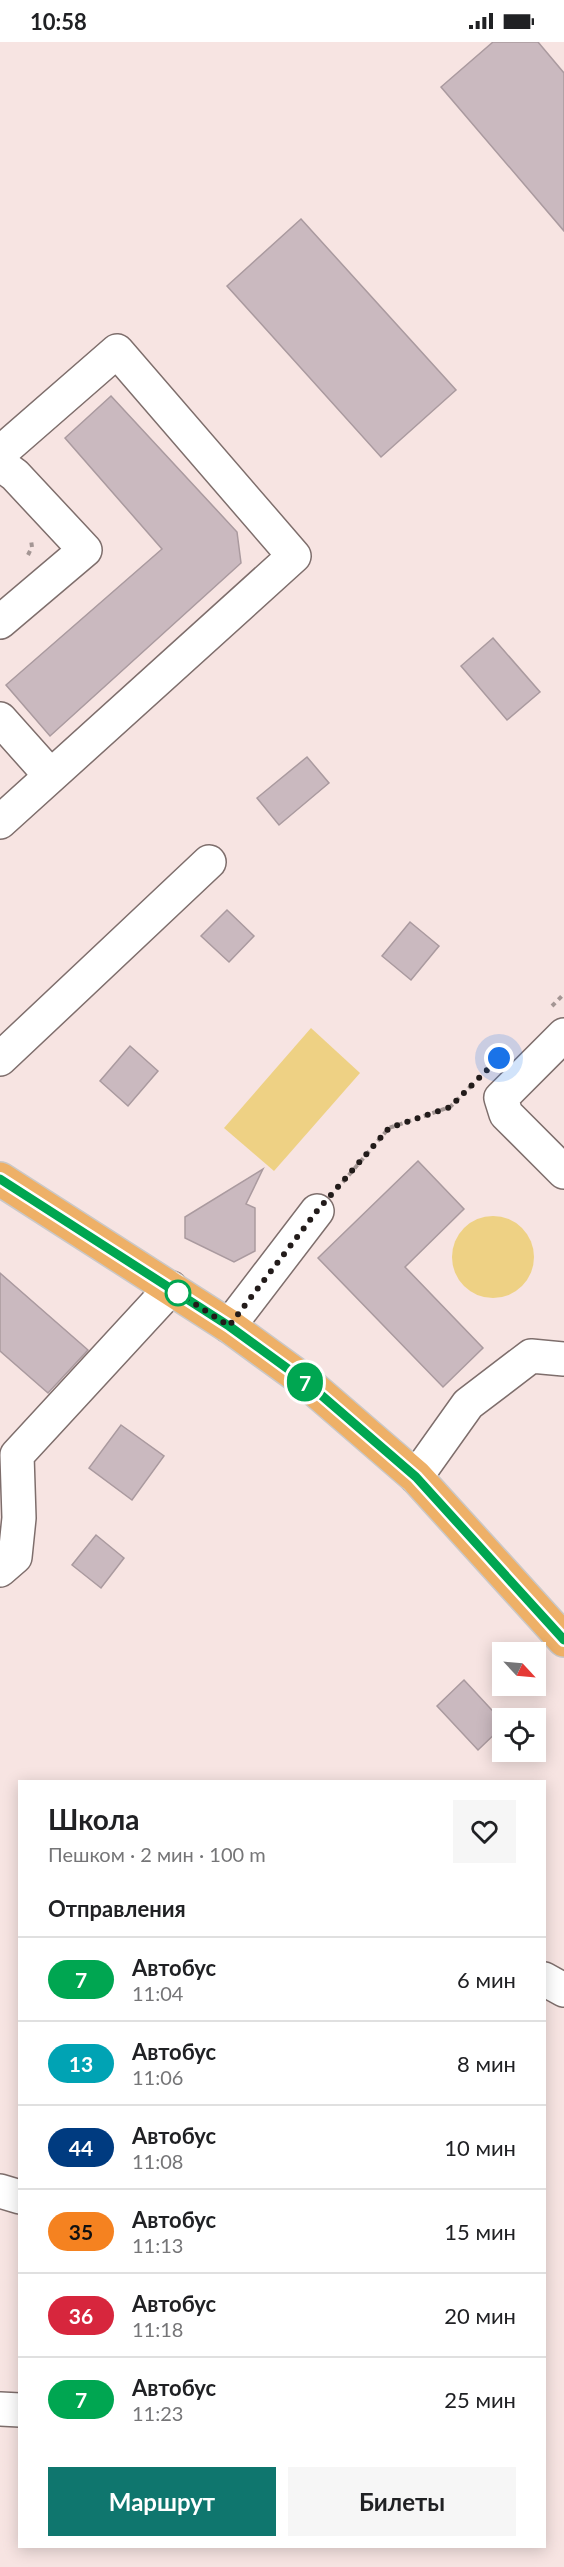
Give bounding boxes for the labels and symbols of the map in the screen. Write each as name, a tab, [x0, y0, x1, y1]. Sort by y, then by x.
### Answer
your location	[484, 1043, 514, 1073]
unlabelled marker	[165, 1280, 191, 1306]
line badge: 7	[286, 1362, 324, 1402]
north arrow	[492, 1642, 546, 1696]

